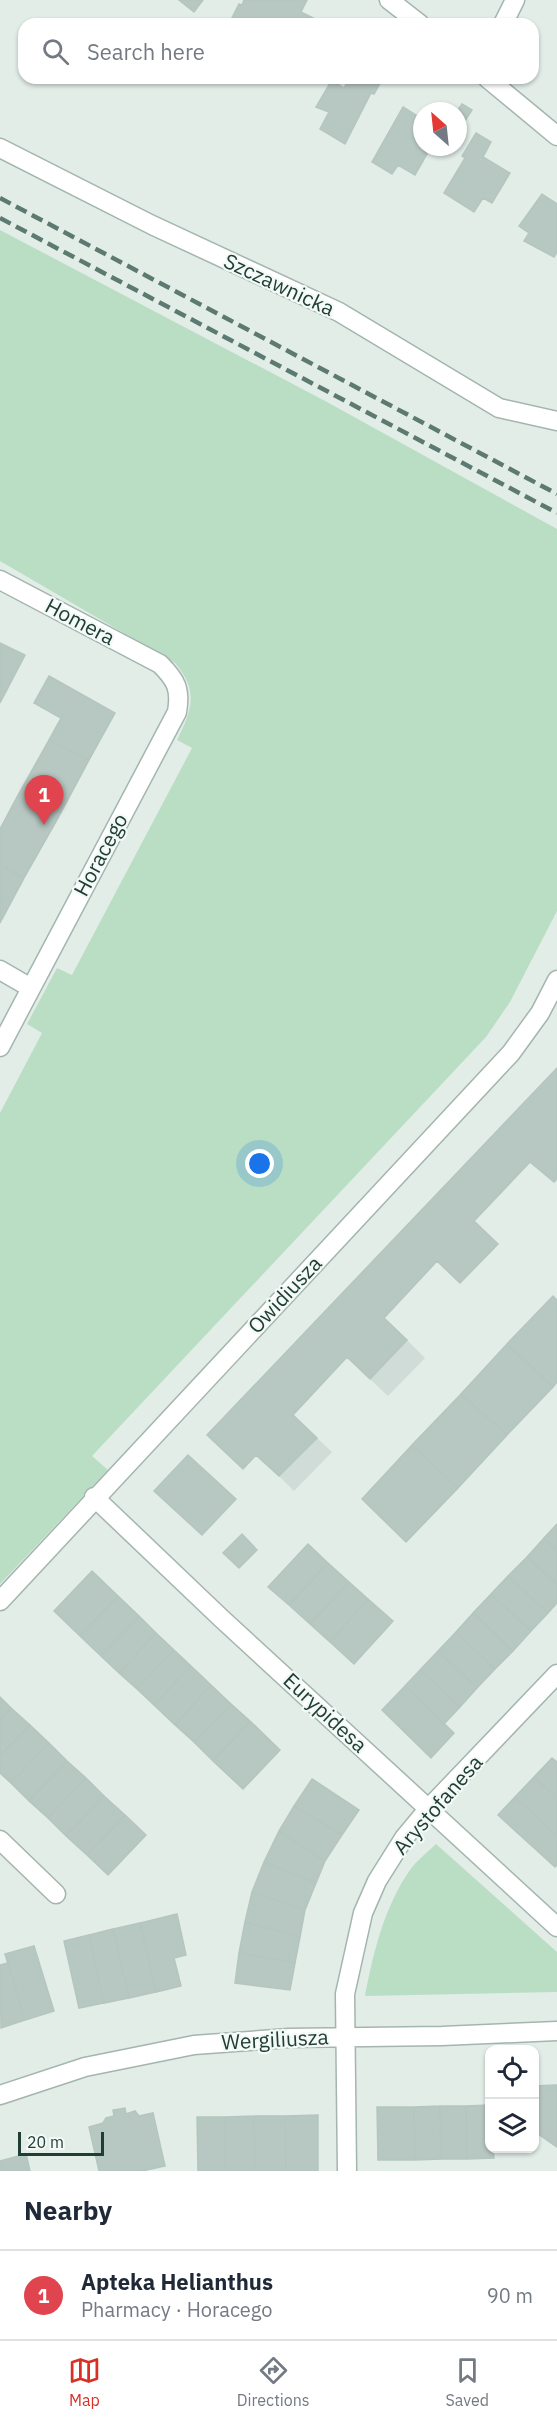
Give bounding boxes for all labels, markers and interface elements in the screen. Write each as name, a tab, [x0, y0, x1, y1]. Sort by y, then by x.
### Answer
search box	[18, 18, 539, 84]
icon: search	[39, 35, 72, 68]
text: Search here	[87, 37, 205, 66]
north arrow	[413, 102, 467, 156]
street label: Szczawnicka	[219, 246, 339, 322]
street label: Homera	[41, 591, 120, 651]
pin: 1	[24, 776, 63, 825]
street label: Horacego	[67, 808, 134, 901]
your location	[245, 1149, 274, 1178]
street label: Owidiusza	[241, 1249, 327, 1339]
street label: Eurypidesa	[278, 1666, 374, 1758]
street label: Arystofanesa	[386, 1748, 488, 1860]
street label: Wergiliusza	[221, 2022, 329, 2056]
map controls	[485, 2045, 539, 2153]
button: locate	[485, 2045, 539, 2099]
button: layers	[485, 2099, 539, 2153]
scale bar	[18, 2129, 104, 2156]
text: 20 m	[27, 2132, 64, 2152]
text: Nearby	[24, 2193, 112, 2227]
text: Apteka Helianthus	[81, 2267, 273, 2296]
text: 1	[38, 2282, 50, 2309]
text: 90 m	[487, 2282, 533, 2309]
text: Pharmacy · Horacego	[81, 2296, 272, 2323]
tab: Map	[68, 2354, 101, 2410]
tab: Directions	[237, 2354, 310, 2410]
tab: Saved	[446, 2354, 489, 2410]

